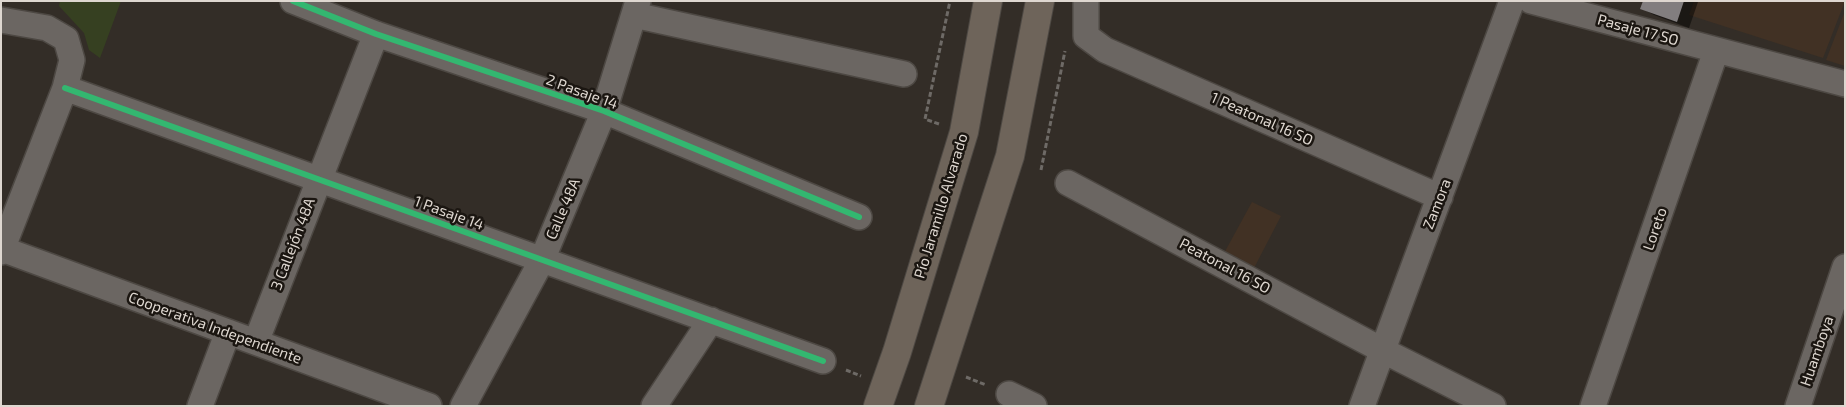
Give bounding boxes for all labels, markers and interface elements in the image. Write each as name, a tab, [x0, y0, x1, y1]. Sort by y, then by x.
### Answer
street label: Pasaje 17 SO	[1595, 11, 1681, 49]
street label: 2 Pasaje 14	[544, 71, 620, 113]
street label: 1 Peatonal 16 SO	[1208, 88, 1316, 150]
street label: Pío Jaramillo Alvarado	[910, 131, 972, 281]
street label: Calle 48A	[542, 176, 584, 242]
street label: Zamora	[1419, 176, 1455, 232]
street label: 1 Pasaje 14	[412, 192, 486, 234]
street label: 3 Callejón 48A	[267, 195, 319, 293]
street label: Loreto	[1639, 205, 1671, 253]
street label: Peatonal 16 SO	[1176, 234, 1274, 298]
street label: Cooperativa Independiente	[126, 288, 304, 368]
street label: Huamboya	[1797, 314, 1837, 388]

